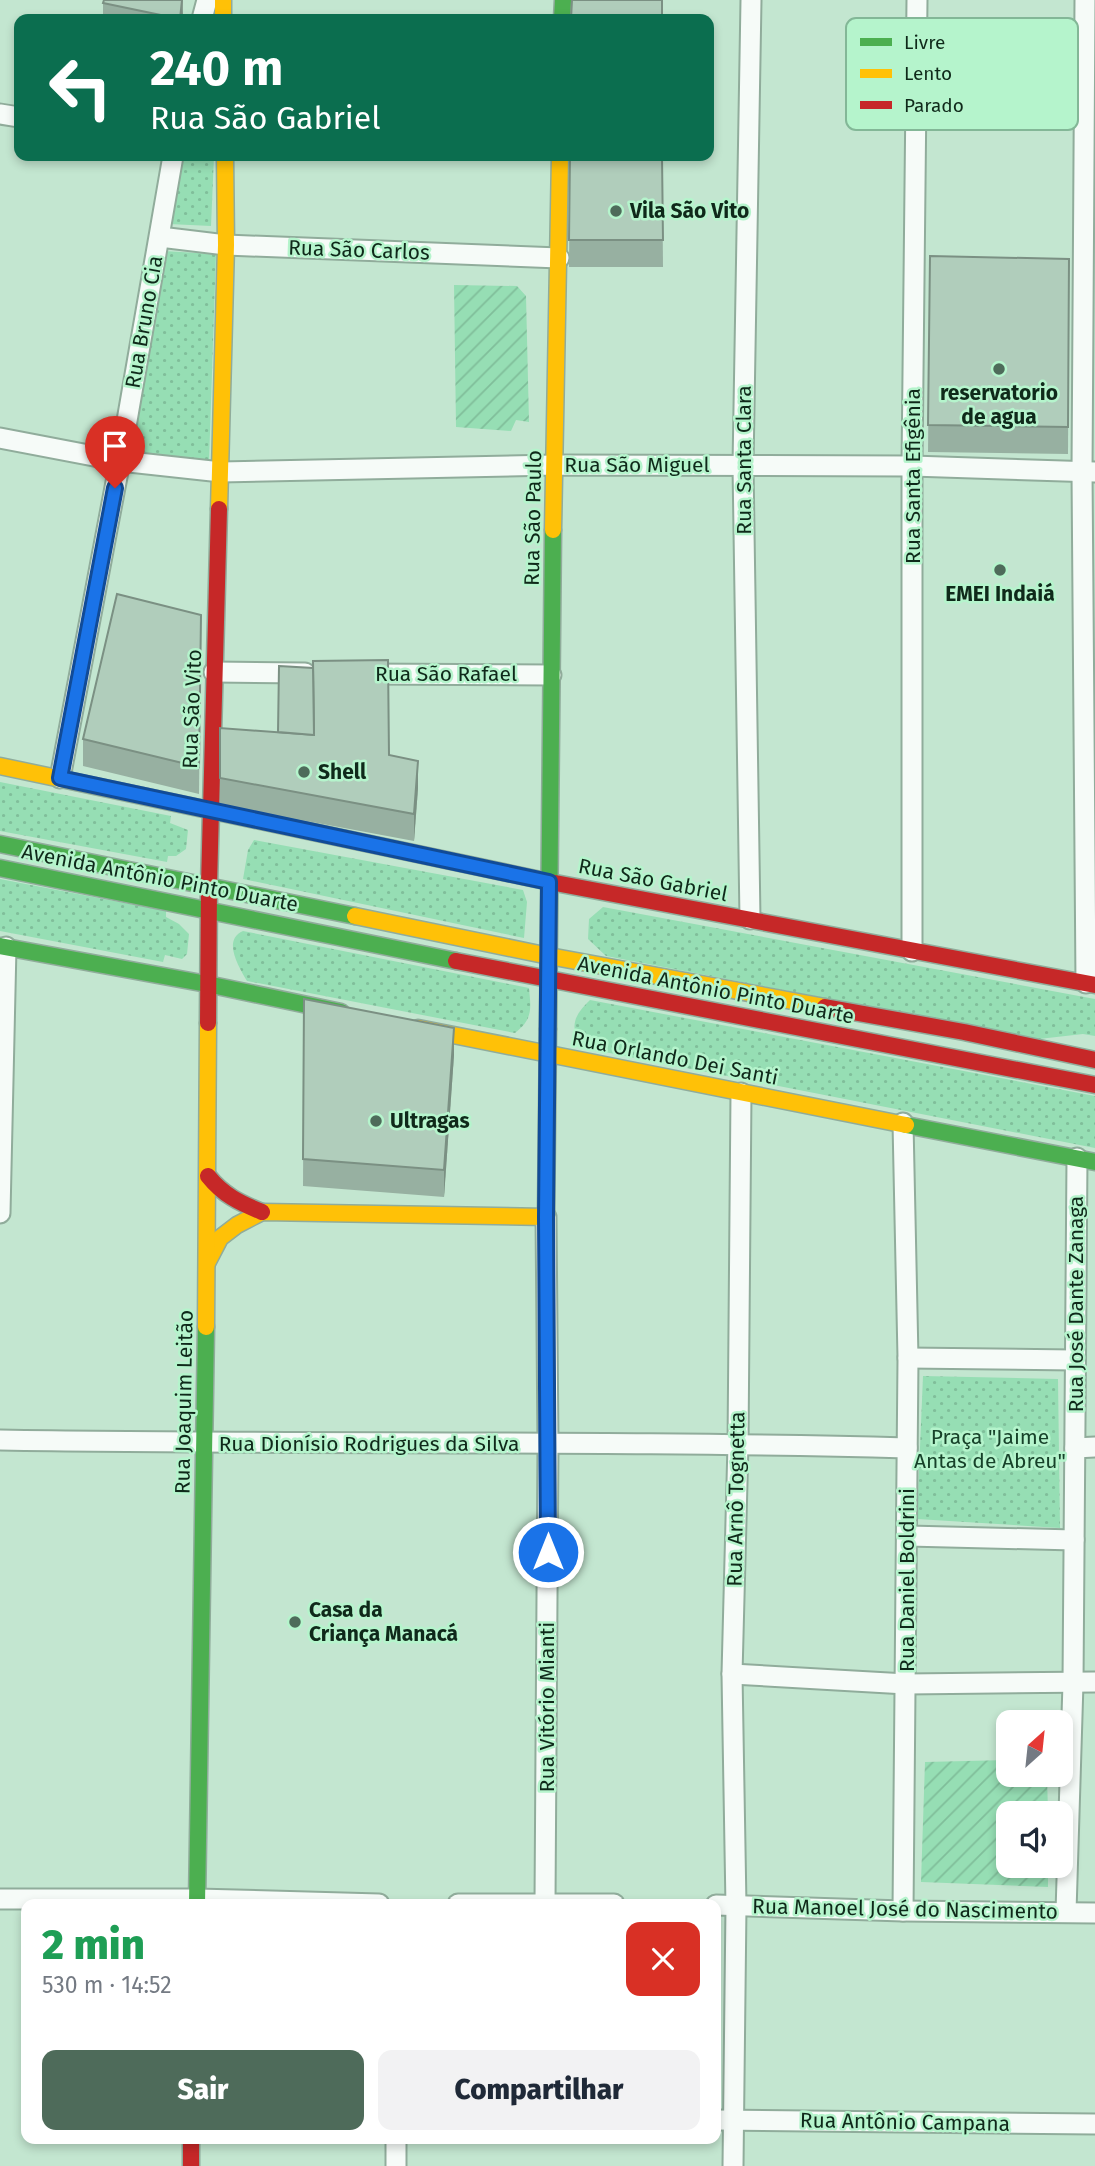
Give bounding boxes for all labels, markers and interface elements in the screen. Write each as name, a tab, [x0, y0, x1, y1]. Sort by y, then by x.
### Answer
legend	[846, 18, 1078, 130]
text: Livre	[904, 31, 945, 54]
text: 240 m	[150, 39, 283, 98]
icon: left	[35, 42, 126, 133]
text: Lento	[904, 62, 952, 85]
text: Parado	[904, 94, 964, 117]
text: Rua São Gabriel	[150, 99, 381, 137]
place label: Vila São Vito	[629, 198, 749, 224]
marker: Vila São Vito	[608, 203, 624, 219]
street label: Rua São Carlos	[288, 235, 431, 265]
street label: Rua Bruno Cia	[120, 254, 168, 390]
marker: reservatorio de agua	[991, 361, 1007, 377]
place label: reservatorio de agua	[940, 380, 1058, 430]
street label: Rua Santa Clara	[731, 385, 757, 535]
street label: Rua Santa Efigênia	[900, 388, 926, 564]
pin	[85, 416, 145, 488]
icon: arrive	[96, 427, 134, 465]
street label: Rua São Paulo	[519, 450, 547, 586]
street label: Rua São Miguel	[564, 452, 710, 478]
marker: EMEI Indaiá	[992, 562, 1008, 578]
place label: EMEI Indaiá	[945, 581, 1055, 607]
street label: Rua São Vito	[177, 649, 207, 769]
street label: Rua São Rafael	[375, 661, 517, 687]
place label: Shell	[318, 759, 367, 785]
marker: Shell	[296, 764, 312, 780]
street label: Avenida Antônio Pinto Duarte	[20, 838, 300, 918]
street label: Rua São Gabriel	[576, 853, 730, 907]
street label: Avenida Antônio Pinto Duarte	[576, 950, 856, 1030]
street label: Rua Orlando Dei Santi	[570, 1025, 780, 1091]
place label: Ultragas	[390, 1108, 470, 1134]
marker: Ultragas	[368, 1113, 384, 1129]
street label: Rua José Dante Zanaga	[1063, 1196, 1089, 1412]
street label: Rua Joaquim Leitão	[169, 1310, 199, 1494]
street label: Rua Arnô Tognetta	[721, 1411, 751, 1587]
park label: Praça "Jaime Antas de Abreu"	[914, 1424, 1066, 1474]
street label: Rua Dionísio Rodrigues da Silva	[219, 1431, 519, 1457]
street label: Rua Daniel Boldrini	[894, 1488, 920, 1672]
position arrow	[511, 1515, 585, 1589]
place label: Casa da Criança Manacá	[309, 1597, 458, 1647]
marker: Casa da Criança Manacá	[287, 1614, 303, 1630]
street label: Rua Vitório Mianti	[534, 1622, 560, 1792]
north arrow	[996, 1710, 1073, 1787]
map controls	[996, 1710, 1073, 1878]
button: sound	[996, 1801, 1073, 1878]
street label: Rua Manoel José do Nascimento	[752, 1893, 1058, 1925]
text: 2 min	[42, 1920, 145, 1970]
button: close	[626, 1922, 700, 1996]
text: 530 m · 14:52	[42, 1971, 172, 1999]
button: Sair	[42, 2050, 364, 2130]
button: Compartilhar	[378, 2050, 700, 2130]
street label: Rua Antônio Campana	[800, 2107, 1010, 2137]

